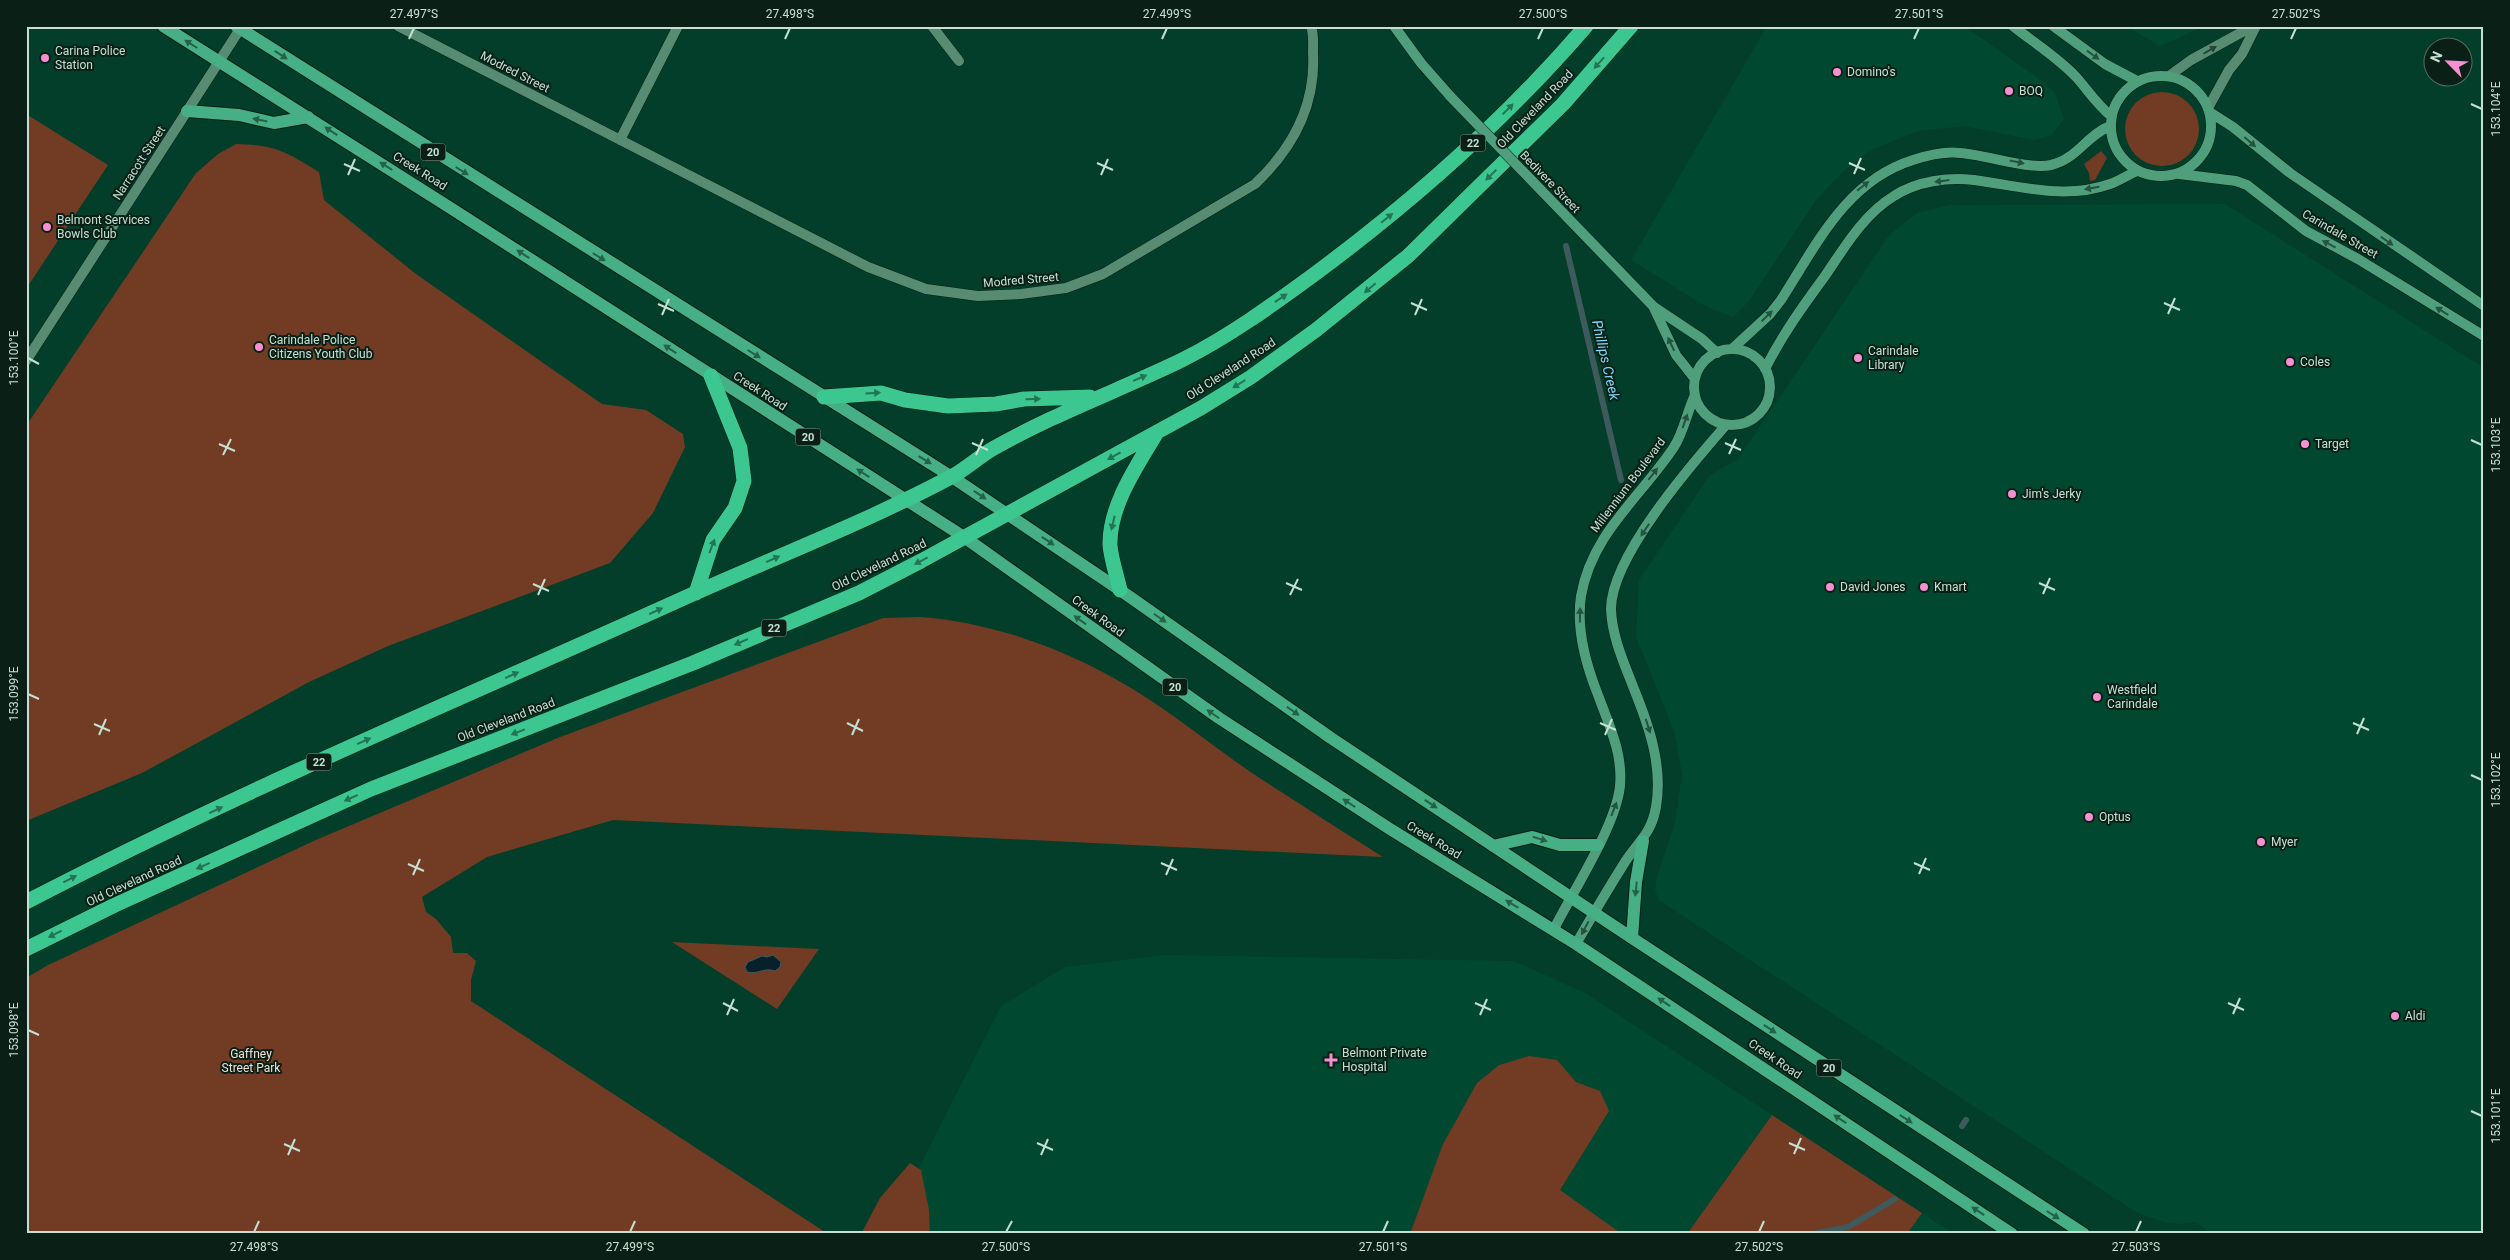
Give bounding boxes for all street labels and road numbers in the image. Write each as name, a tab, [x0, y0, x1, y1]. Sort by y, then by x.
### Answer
street label: Modred Street	[478, 49, 552, 95]
street label: Old Cleveland Road	[1494, 67, 1576, 151]
street label: Narracott Street	[110, 123, 168, 203]
road number: 22	[1460, 134, 1486, 152]
road number: 20	[420, 144, 446, 160]
street label: Bedivere Street	[1517, 148, 1583, 216]
street label: Creek Road	[390, 149, 450, 193]
street label: Carindale Street	[2300, 207, 2380, 261]
street label: Modred Street	[983, 270, 1059, 290]
street label: Old Cleveland Road	[1184, 335, 1278, 403]
street label: Creek Road	[731, 368, 789, 414]
road number: 20	[796, 428, 820, 446]
street label: Millennium Boulevard	[1588, 435, 1668, 535]
street label: Old Cleveland Road	[829, 536, 929, 594]
street label: Creek Road	[1069, 592, 1127, 640]
road number: 22	[762, 620, 786, 636]
road number: 20	[1162, 679, 1188, 696]
street label: Old Cleveland Road	[455, 695, 557, 745]
road number: 22	[306, 754, 332, 770]
street label: Creek Road	[1404, 818, 1464, 862]
street label: Old Cleveland Road	[84, 853, 184, 909]
street label: Creek Road	[1746, 1036, 1804, 1082]
road number: 20	[1816, 1060, 1842, 1076]

